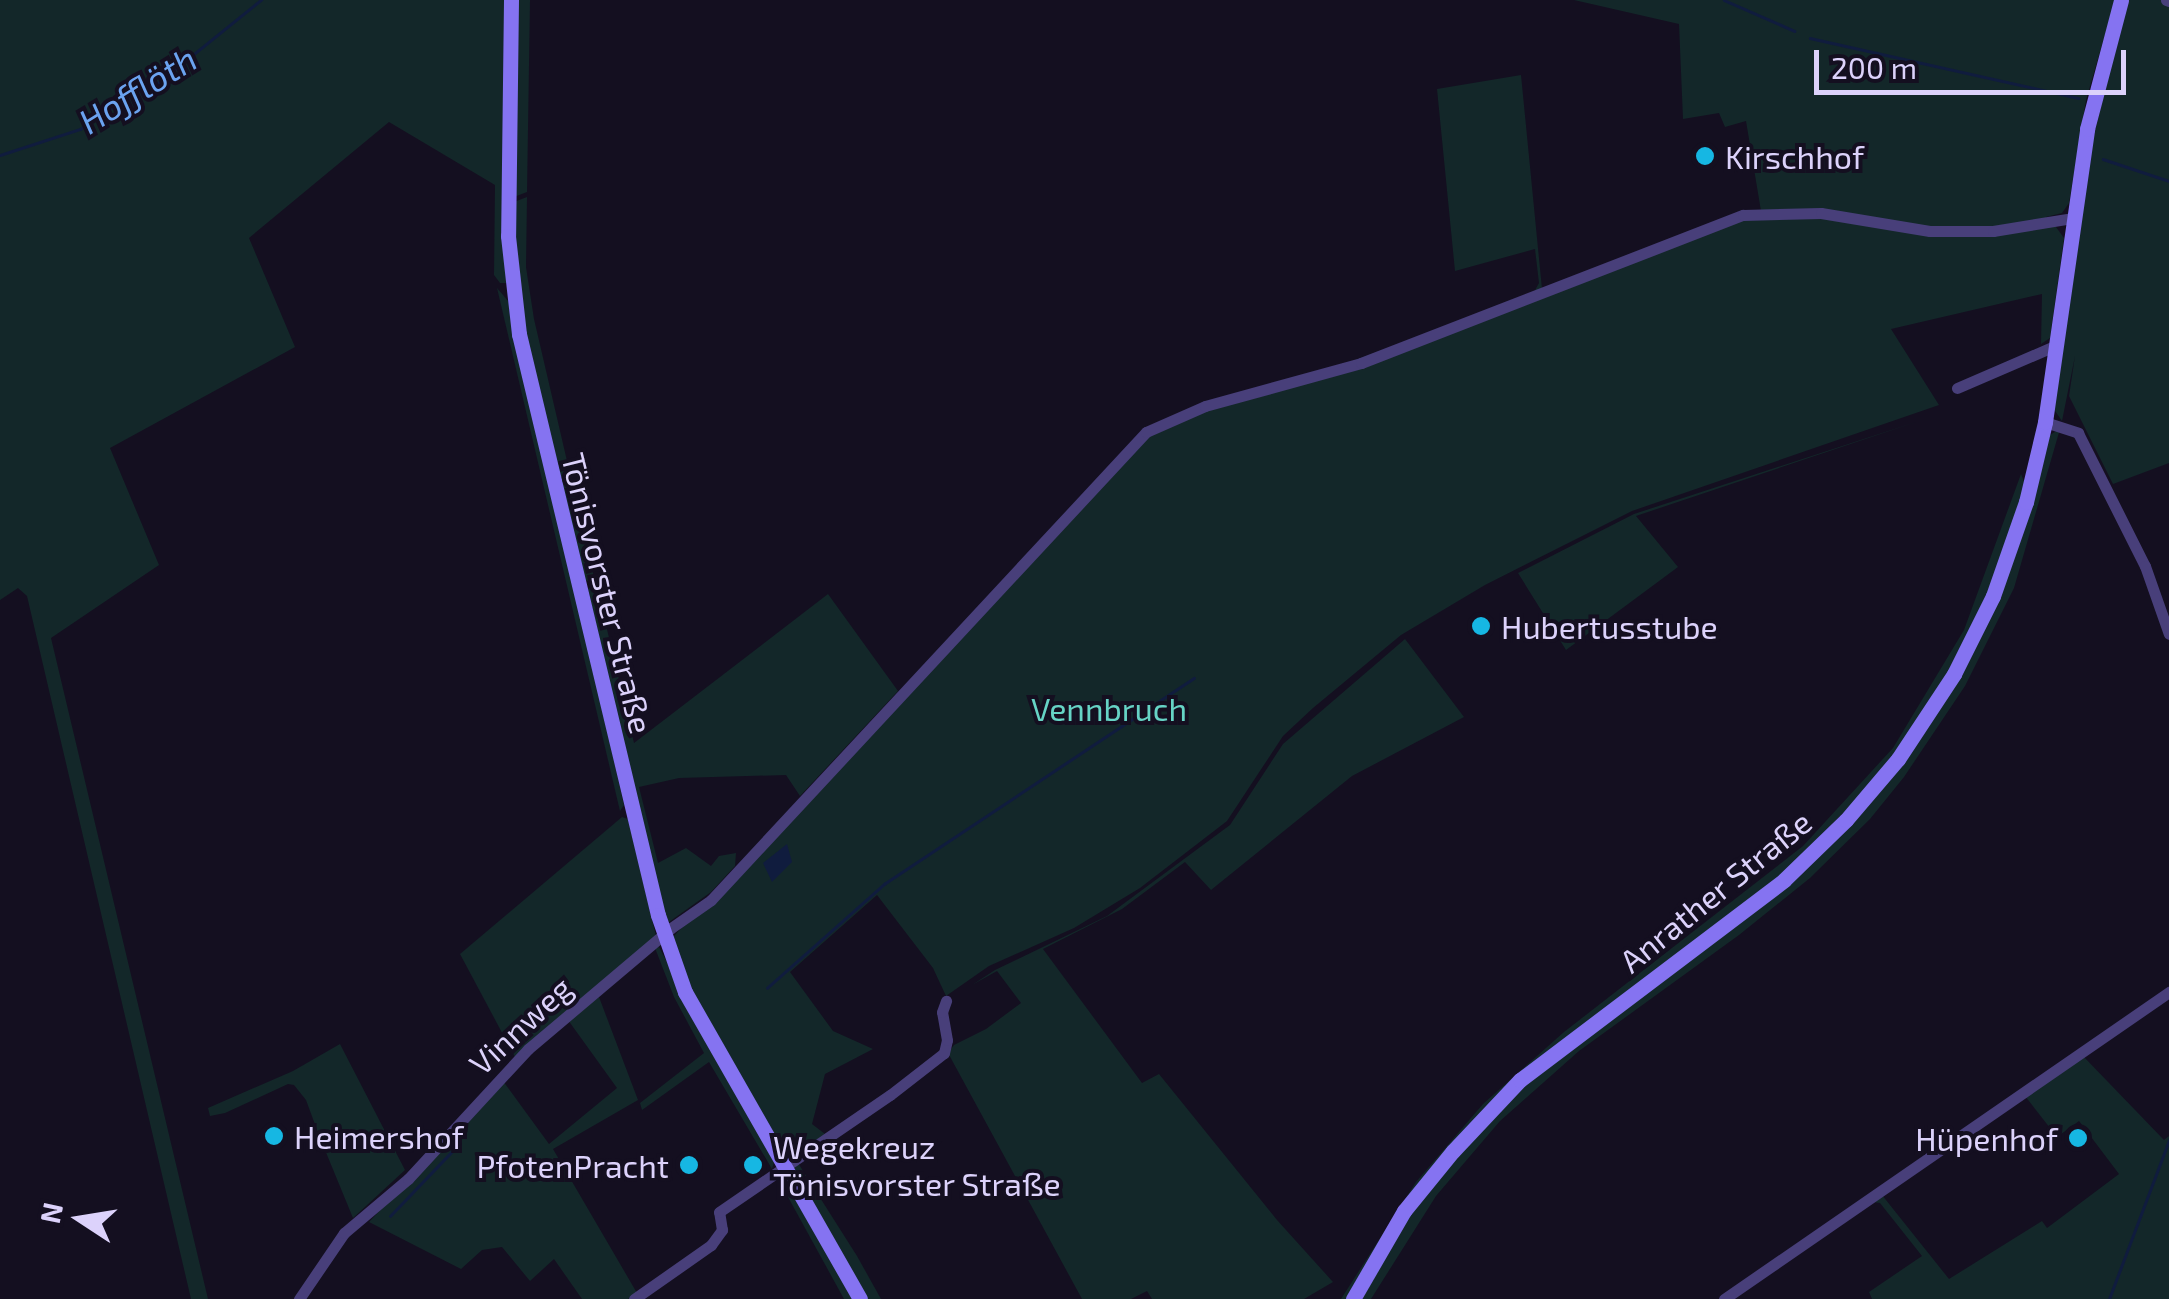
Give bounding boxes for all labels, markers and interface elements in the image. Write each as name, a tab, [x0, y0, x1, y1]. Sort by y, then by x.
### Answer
scale bar	[1819, 30, 2132, 92]
water label: Hofflöth	[70, 37, 204, 141]
text: 200 m	[1831, 49, 1917, 85]
place label: Kirschhof	[1725, 137, 1864, 175]
marker: Kirschhof	[1694, 145, 1716, 167]
street label: Tönisvorster Straße	[554, 448, 662, 738]
place label: Hubertusstube	[1501, 607, 1718, 645]
marker: Hubertusstube	[1470, 615, 1492, 637]
park label: Vennbruch	[1031, 689, 1187, 727]
street label: Anrather Straße	[1611, 802, 1819, 980]
street label: Vinnweg	[461, 968, 579, 1082]
place label: Heimershof	[294, 1117, 464, 1155]
place label: Hüpenhof	[1915, 1119, 2058, 1157]
marker: Heimershof	[263, 1125, 285, 1147]
marker: Hüpenhof	[2067, 1127, 2089, 1149]
place label: Wegekreuz Tönisvorster Straße	[773, 1128, 1061, 1203]
place label: PfotenPracht	[476, 1146, 669, 1184]
marker: PfotenPracht	[678, 1154, 700, 1176]
marker: Wegekreuz Tönisvorster Straße	[742, 1154, 764, 1176]
north arrow	[30, 1169, 130, 1269]
text: N	[32, 1199, 69, 1226]

